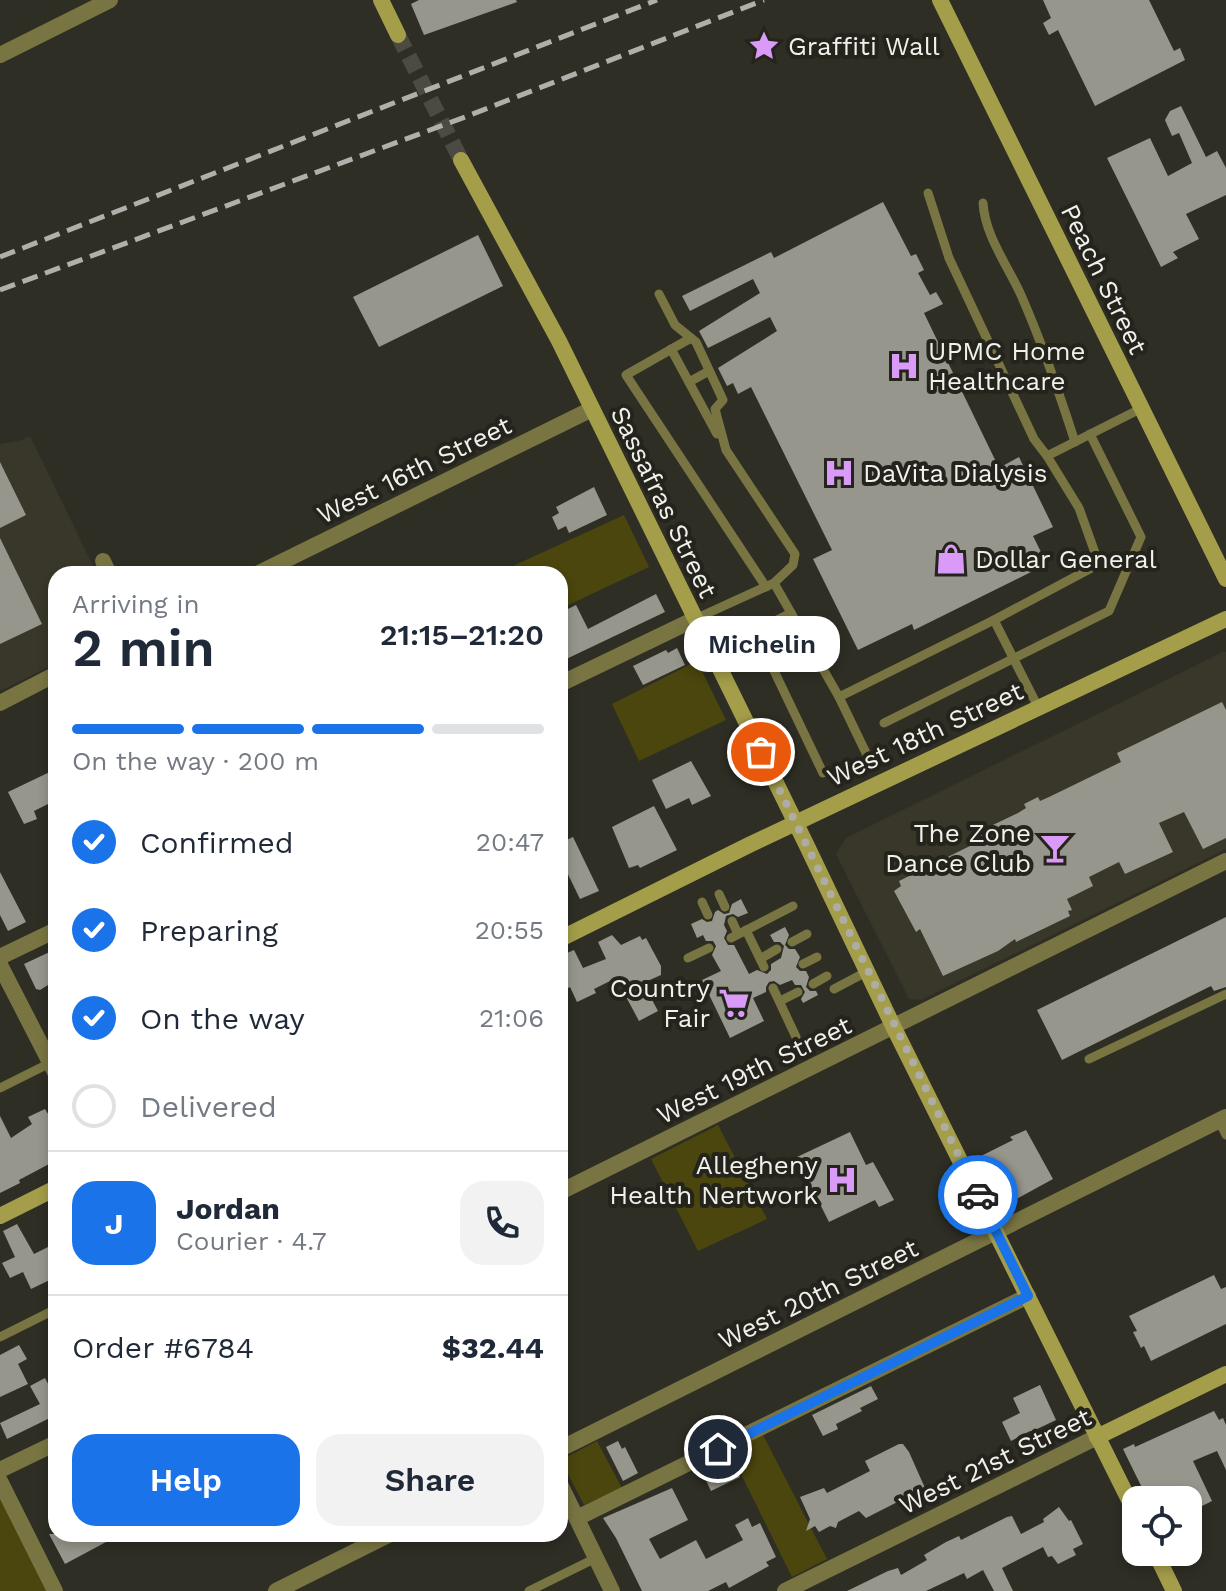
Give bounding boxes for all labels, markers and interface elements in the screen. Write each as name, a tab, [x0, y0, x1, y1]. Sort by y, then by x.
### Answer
place icon: Graffiti Wall	[747, 29, 781, 63]
place label: Graffiti Wall	[788, 31, 940, 61]
street label: Peach Street	[1055, 199, 1153, 359]
place label: UPMC Home Healthcare	[928, 336, 1085, 396]
hospital icon: UPMC Home Healthcare	[887, 349, 921, 383]
street label: Sassafras Street	[605, 401, 723, 603]
street label: West 16th Street	[312, 410, 516, 530]
hospital icon: DaVita Dialysis	[822, 456, 856, 490]
place label: DaVita Dialysis	[863, 458, 1047, 488]
shop icon: Dollar General	[934, 542, 968, 576]
place label: Dollar General	[975, 544, 1157, 574]
text: Arriving in	[72, 589, 200, 619]
callout: Michelin	[683, 616, 839, 672]
text: 21:15–21:20	[380, 617, 544, 652]
text: 2 min	[72, 618, 215, 679]
text: Michelin	[708, 629, 816, 659]
street label: West 18th Street	[822, 675, 1028, 792]
pin	[727, 718, 795, 786]
icon: bag	[739, 730, 783, 774]
text: On the way · 200 m	[72, 746, 319, 776]
place label: The Zone Dance Club	[885, 818, 1031, 878]
icon: check	[72, 820, 116, 864]
text: Confirmed	[140, 825, 294, 860]
text: 20:47	[476, 827, 544, 857]
bar icon: The Zone Dance Club	[1038, 831, 1072, 865]
icon: check	[72, 908, 116, 952]
text: Preparing	[140, 913, 278, 948]
text: 20:55	[475, 915, 544, 945]
place label: Country Fair	[610, 973, 711, 1033]
supermarket icon: Country Fair	[717, 986, 751, 1020]
icon: check	[72, 996, 116, 1040]
text: On the way	[140, 1001, 305, 1036]
text: 21:06	[479, 1003, 544, 1033]
street label: West 19th Street	[652, 1010, 856, 1130]
text: Delivered	[140, 1089, 277, 1124]
place label: Allegheny Health Nertwork	[609, 1150, 819, 1210]
courier	[938, 1155, 1018, 1235]
hospital icon: Allegheny Health Nertwork	[825, 1163, 859, 1197]
icon: car	[956, 1173, 1000, 1217]
button: phone	[460, 1181, 544, 1265]
text: Jordan	[176, 1191, 280, 1226]
text: J	[105, 1206, 123, 1241]
text: Courier · 4.7	[176, 1226, 326, 1256]
street label: West 20th Street	[713, 1233, 923, 1355]
text: Order #6784	[72, 1330, 254, 1365]
text: $32.44	[442, 1330, 544, 1365]
street label: West 21st Street	[894, 1402, 1096, 1520]
pin	[684, 1415, 752, 1483]
icon: home	[696, 1427, 740, 1471]
button: Help	[72, 1434, 300, 1526]
button: Share	[316, 1434, 544, 1526]
map controls	[1122, 1486, 1202, 1566]
button: locate	[1122, 1486, 1202, 1566]

